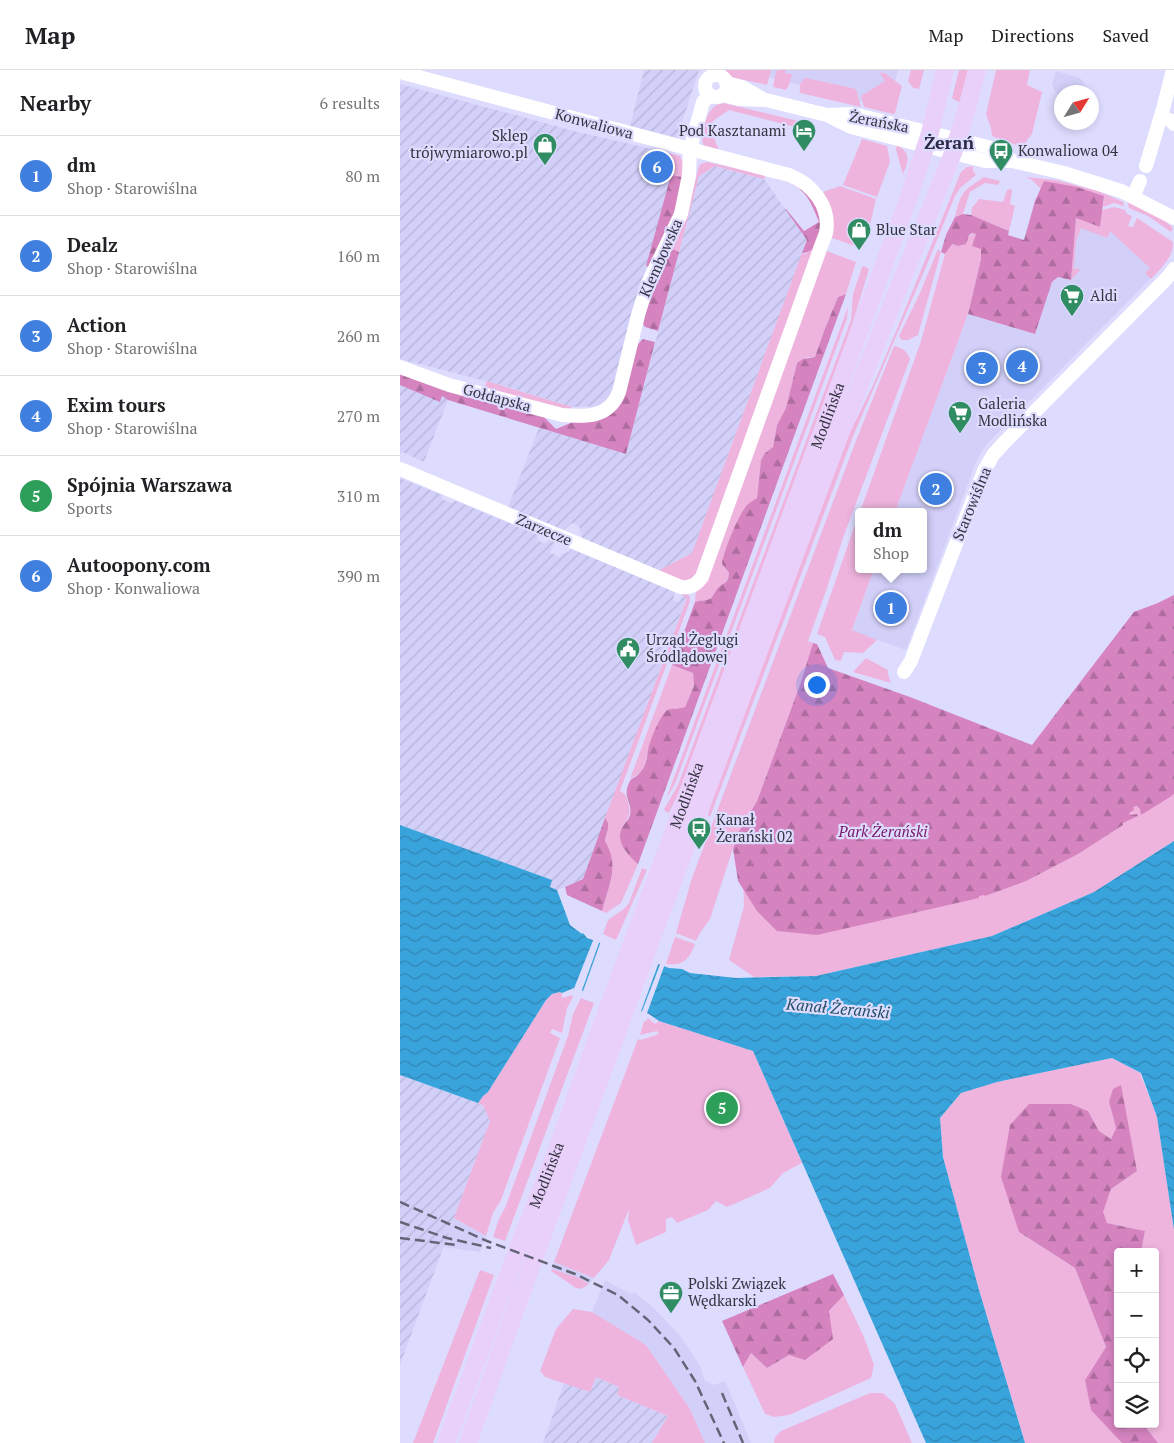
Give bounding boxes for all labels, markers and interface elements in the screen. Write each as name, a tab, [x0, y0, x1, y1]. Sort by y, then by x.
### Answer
text: Map	[25, 19, 75, 51]
text: Map	[928, 23, 963, 47]
text: Directions	[991, 23, 1074, 47]
text: Saved	[1102, 23, 1149, 47]
north arrow	[1054, 85, 1099, 130]
text: Nearby	[20, 89, 91, 117]
text: 6 results	[320, 92, 380, 114]
street label: Konwaliowa	[553, 103, 636, 143]
street label: Żerańska	[848, 105, 911, 137]
hotel icon: Pod Kasztanami	[791, 118, 817, 152]
place label: Pod Kasztanami	[679, 120, 786, 140]
place label: Sklep trójwymiarowo.pl	[410, 125, 528, 162]
district label: Żerań	[924, 130, 974, 154]
shop icon: Sklep trójwymiarowo.pl	[532, 132, 558, 166]
bus stop icon: Konwaliowa 04	[988, 138, 1014, 172]
place label: Konwaliowa 04	[1018, 140, 1118, 160]
pin: 6	[641, 148, 673, 186]
text: dm	[67, 152, 96, 177]
text: 1	[31, 165, 41, 187]
text: 80 m	[345, 165, 380, 187]
text: Shop · Starowiślna	[67, 177, 198, 199]
street label: Klembowska	[634, 215, 686, 300]
shop icon: Blue Star	[846, 217, 872, 251]
place label: Blue Star	[876, 219, 937, 239]
text: Dealz	[67, 232, 118, 257]
text: 2	[31, 245, 41, 267]
text: 160 m	[337, 245, 380, 267]
text: Shop · Starowiślna	[67, 257, 198, 279]
supermarket icon: Aldi	[1059, 283, 1085, 317]
place label: Aldi	[1090, 285, 1118, 305]
text: Action	[67, 312, 127, 337]
text: 3	[31, 325, 41, 347]
text: 260 m	[337, 325, 380, 347]
text: Shop · Starowiślna	[67, 337, 198, 359]
pin: 4	[1006, 347, 1038, 385]
pin: 3	[966, 349, 998, 387]
street label: Gołdapska	[461, 378, 534, 416]
street label: Modlińska	[805, 379, 849, 451]
text: Exim tours	[67, 392, 166, 417]
place label: Galeria Modlińska	[978, 393, 1048, 430]
supermarket icon: Galeria Modlińska	[947, 400, 973, 434]
text: 4	[31, 405, 41, 427]
text: 270 m	[337, 405, 380, 427]
text: Shop · Starowiślna	[67, 417, 198, 439]
street label: Starowiślna	[947, 463, 995, 544]
pin: 2	[920, 470, 952, 508]
text: Spójnia Warszawa	[67, 472, 232, 497]
text: 5	[31, 485, 41, 507]
text: 310 m	[337, 485, 380, 507]
text: Sports	[67, 497, 113, 519]
street label: Zarzecze	[514, 508, 575, 550]
popup	[855, 508, 927, 573]
text: dm	[873, 517, 902, 542]
text: Shop	[873, 542, 909, 564]
text: Autoopony.com	[67, 552, 210, 577]
text: 6	[31, 565, 41, 587]
text: 390 m	[337, 565, 380, 587]
text: Shop · Konwaliowa	[67, 577, 200, 599]
pin: 1	[875, 589, 907, 627]
place label: Urząd Żeglugi Śródlądowej	[646, 629, 738, 666]
public building icon: Urząd Żeglugi Śródlądowej	[615, 636, 641, 670]
your location	[804, 672, 830, 698]
street label: Modlińska	[665, 759, 708, 831]
place label: Kanał Żerański 02	[716, 809, 793, 846]
bus stop icon: Kanał Żerański 02	[686, 816, 712, 850]
park label: Park Żerański	[838, 821, 928, 841]
water label: Kanał Żerański	[784, 992, 891, 1024]
pin: 5	[706, 1089, 738, 1127]
street label: Modlińska	[524, 1139, 568, 1211]
map controls	[1114, 1248, 1159, 1428]
button: +	[1114, 1248, 1159, 1293]
place label: Polski Związek Wędkarski	[688, 1273, 786, 1310]
office icon: Polski Związek Wędkarski	[658, 1280, 684, 1314]
button: −	[1114, 1293, 1159, 1338]
button: locate	[1114, 1338, 1159, 1383]
button: layers	[1114, 1383, 1159, 1428]

